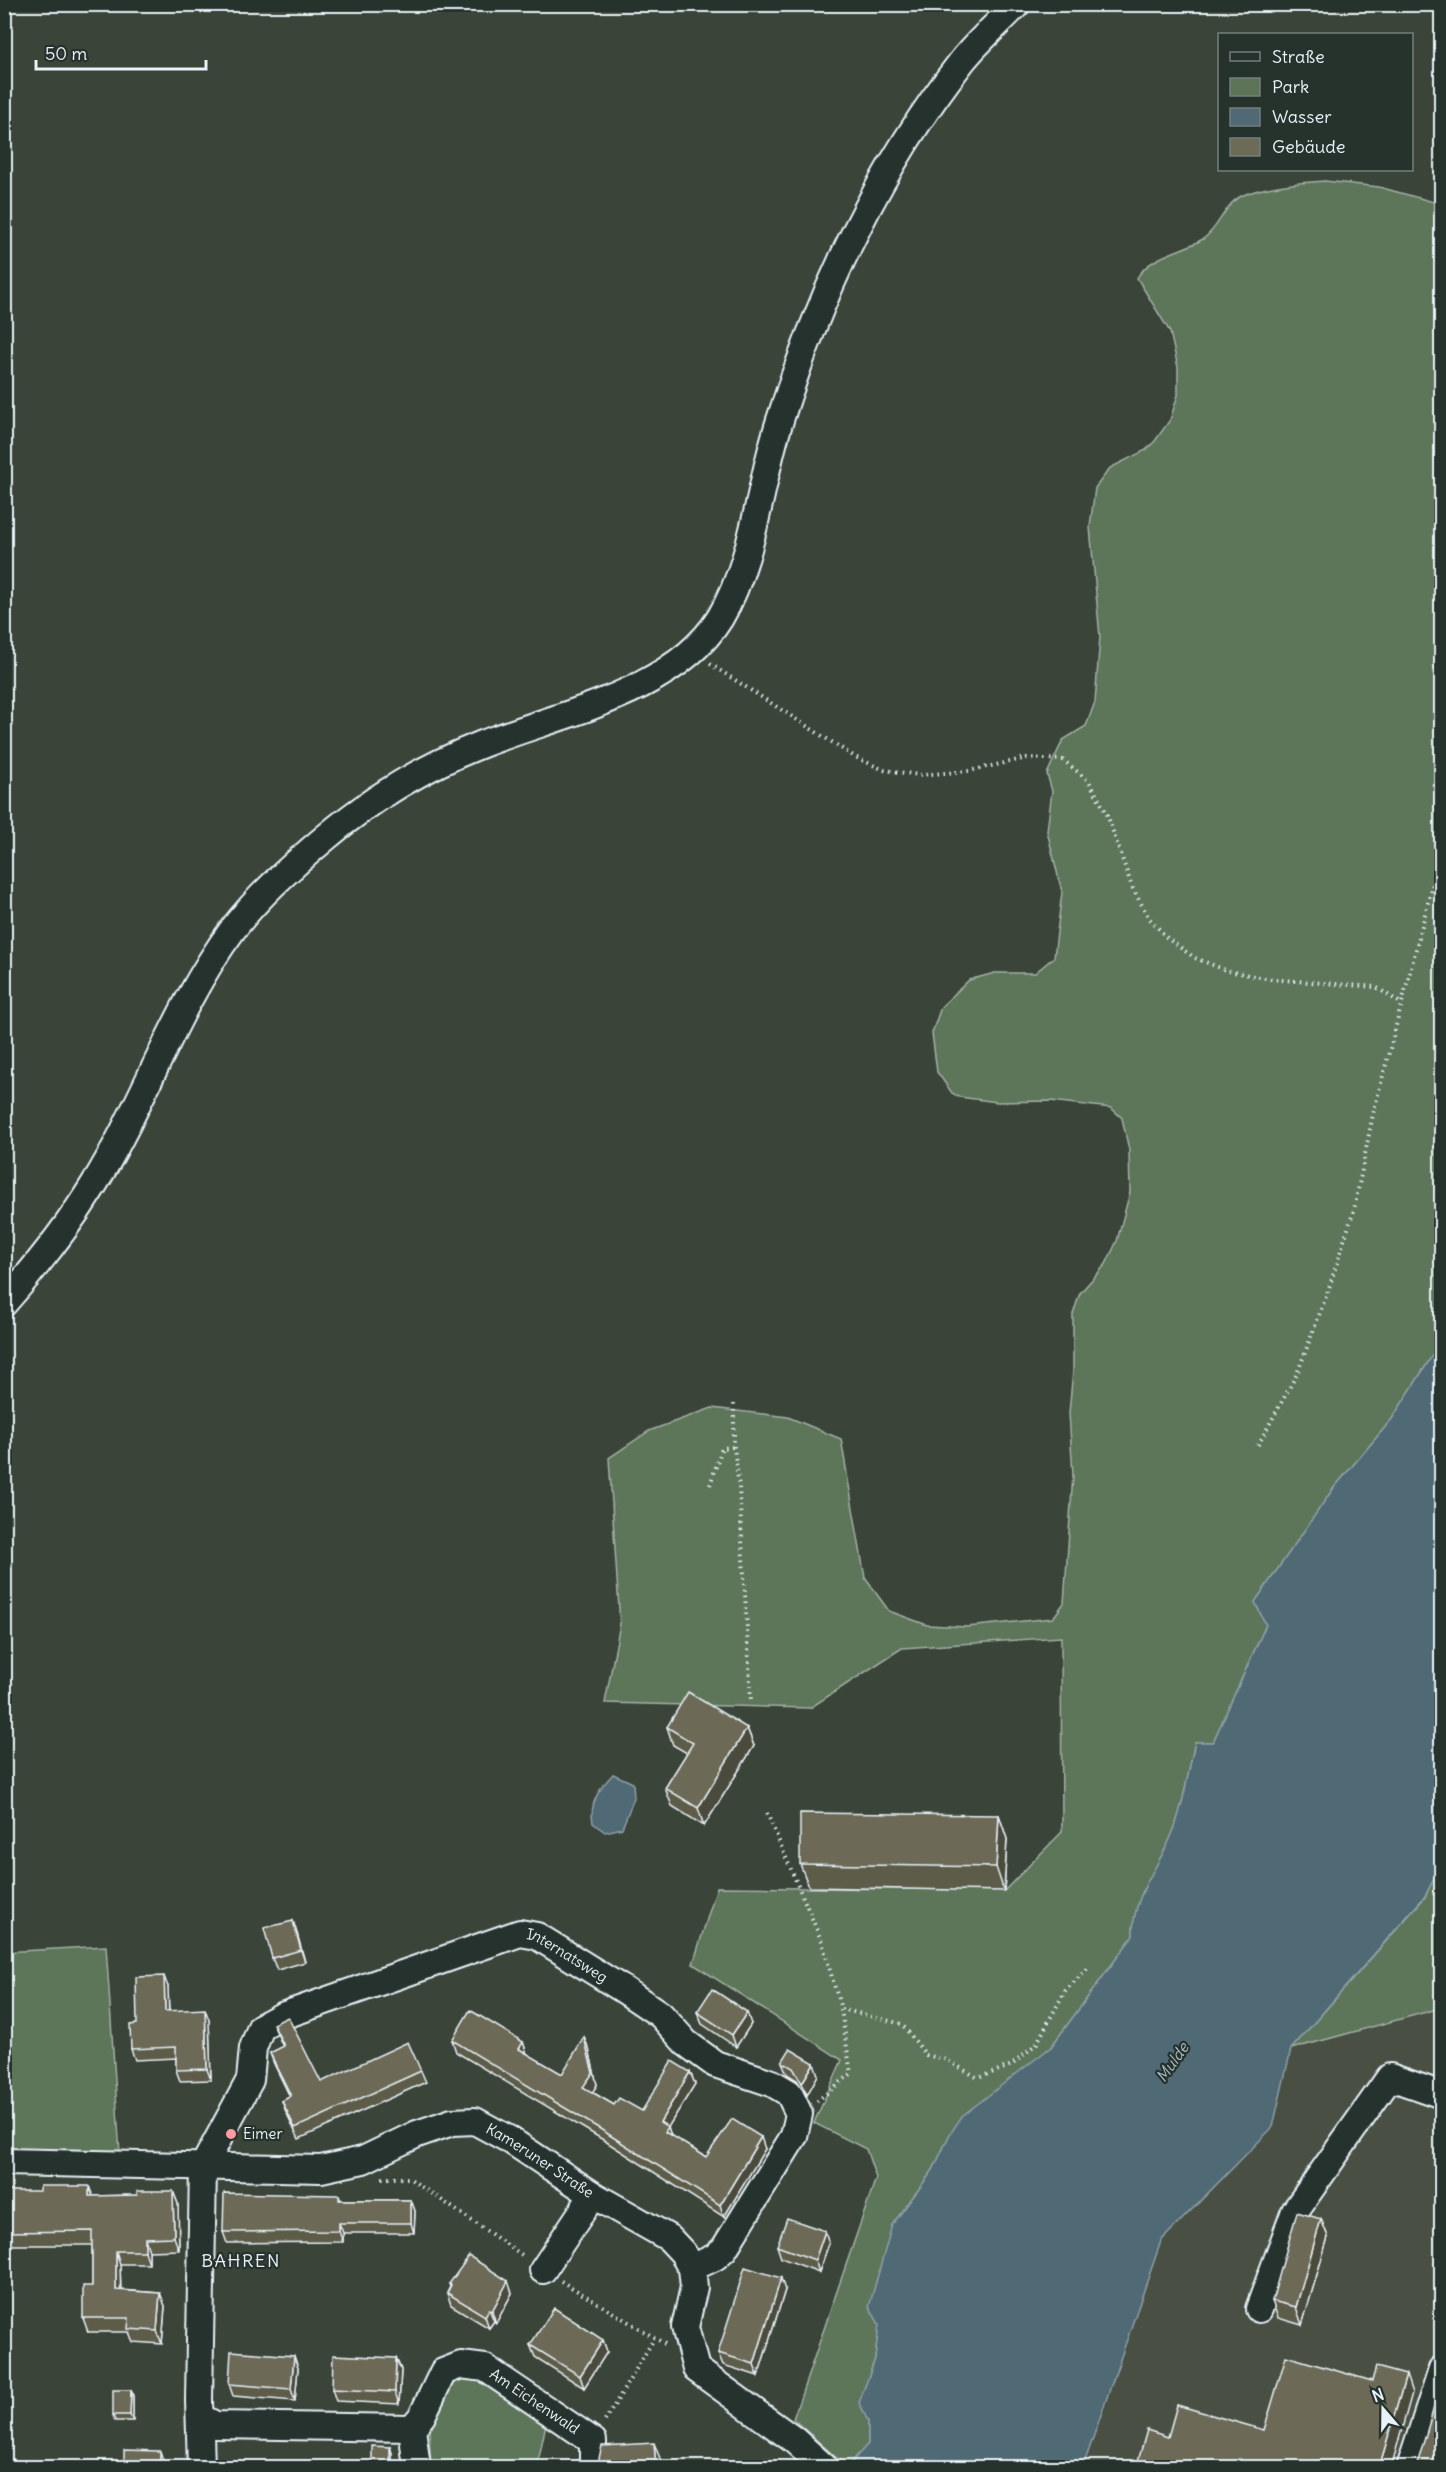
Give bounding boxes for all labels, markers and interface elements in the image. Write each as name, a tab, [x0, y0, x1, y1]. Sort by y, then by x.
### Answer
scale bar	[36, 33, 206, 71]
legend	[1218, 33, 1413, 171]
text: 50 m	[45, 42, 87, 65]
text: Straße	[1272, 45, 1325, 68]
text: Park	[1272, 75, 1309, 98]
text: Wasser	[1272, 105, 1332, 128]
text: Gebäude	[1272, 135, 1345, 158]
street label: Internatsweg	[525, 1924, 611, 1986]
water label: Mulde	[1151, 2037, 1194, 2086]
street label: Kameruner Straße	[483, 2119, 598, 2202]
place label: Eimer	[243, 2124, 283, 2143]
marker: Eimer	[224, 2127, 238, 2141]
district label: BAHREN	[201, 2249, 281, 2272]
street label: Am Eichenwald	[486, 2364, 583, 2438]
north arrow	[1353, 2379, 1413, 2439]
text: N	[1369, 2384, 1386, 2406]

